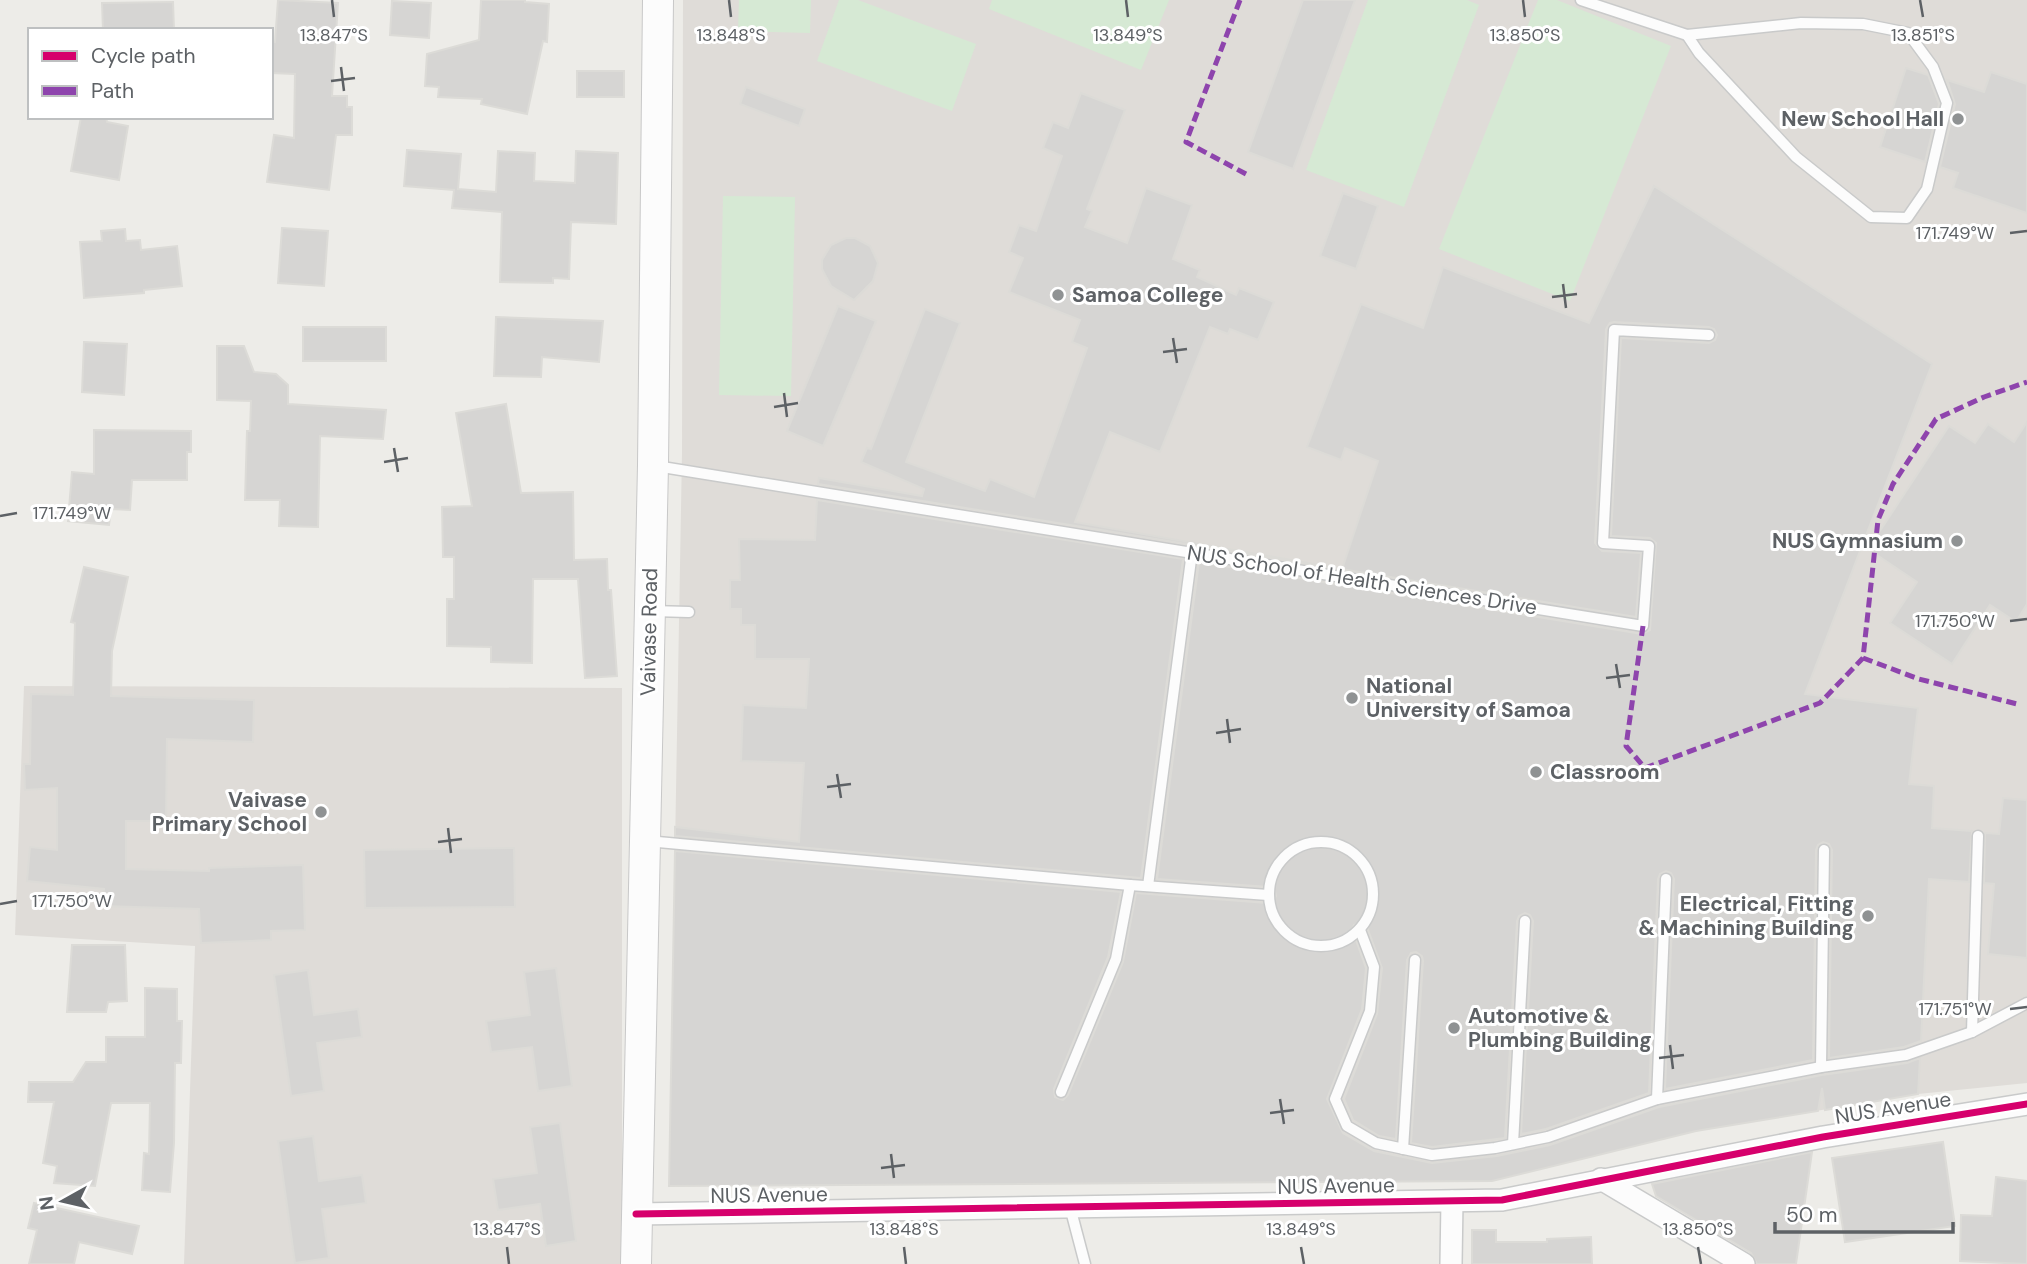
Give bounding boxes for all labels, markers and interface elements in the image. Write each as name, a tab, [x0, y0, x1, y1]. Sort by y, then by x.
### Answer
text: 13.847°S	[300, 23, 368, 47]
text: 13.848°S	[696, 23, 766, 47]
text: 13.849°S	[1093, 23, 1163, 47]
text: 13.850°S	[1490, 23, 1560, 47]
text: 13.851°S	[1891, 23, 1955, 47]
legend	[28, 28, 273, 119]
text: Cycle path	[91, 42, 196, 70]
text: Path	[91, 77, 134, 105]
place label: New School Hall	[1781, 105, 1944, 133]
marker: New School Hall	[1950, 111, 1966, 127]
text: 171.749°W	[1916, 221, 1994, 245]
place label: Samoa College	[1072, 281, 1223, 309]
marker: Samoa College	[1050, 287, 1066, 303]
text: 171.749°W	[33, 501, 111, 525]
place label: NUS Gymnasium	[1772, 527, 1943, 555]
marker: NUS Gymnasium	[1949, 533, 1965, 549]
street label: NUS School of Health Sciences Drive	[1185, 538, 1539, 622]
street label: Vaivase Road	[634, 568, 664, 696]
text: 171.750°W	[1915, 609, 1995, 633]
place label: National University of Samoa	[1366, 672, 1571, 724]
marker: National University of Samoa	[1344, 690, 1360, 706]
place label: Classroom	[1550, 758, 1660, 786]
marker: Classroom	[1528, 764, 1544, 780]
place label: Vaivase Primary School	[152, 786, 307, 838]
marker: Vaivase Primary School	[313, 804, 329, 820]
text: 171.750°W	[32, 889, 112, 913]
place label: Electrical, Fitting & Machining Building	[1638, 890, 1854, 942]
marker: Electrical, Fitting & Machining Building	[1860, 908, 1876, 924]
text: 171.751°W	[1918, 997, 1992, 1021]
place label: Automotive & Plumbing Building	[1468, 1002, 1652, 1054]
marker: Automotive & Plumbing Building	[1446, 1020, 1462, 1036]
street label: NUS Avenue	[1833, 1085, 1953, 1131]
north arrow	[28, 1166, 98, 1236]
street label: NUS Avenue	[1277, 1171, 1395, 1201]
street label: NUS Avenue	[710, 1180, 828, 1210]
scale bar	[1775, 1190, 1954, 1234]
text: N	[33, 1195, 60, 1212]
text: 50 m	[1786, 1201, 1837, 1229]
text: 13.847°S	[473, 1217, 541, 1241]
text: 13.848°S	[869, 1217, 939, 1241]
text: 13.849°S	[1266, 1217, 1336, 1241]
text: 13.850°S	[1663, 1217, 1733, 1241]

